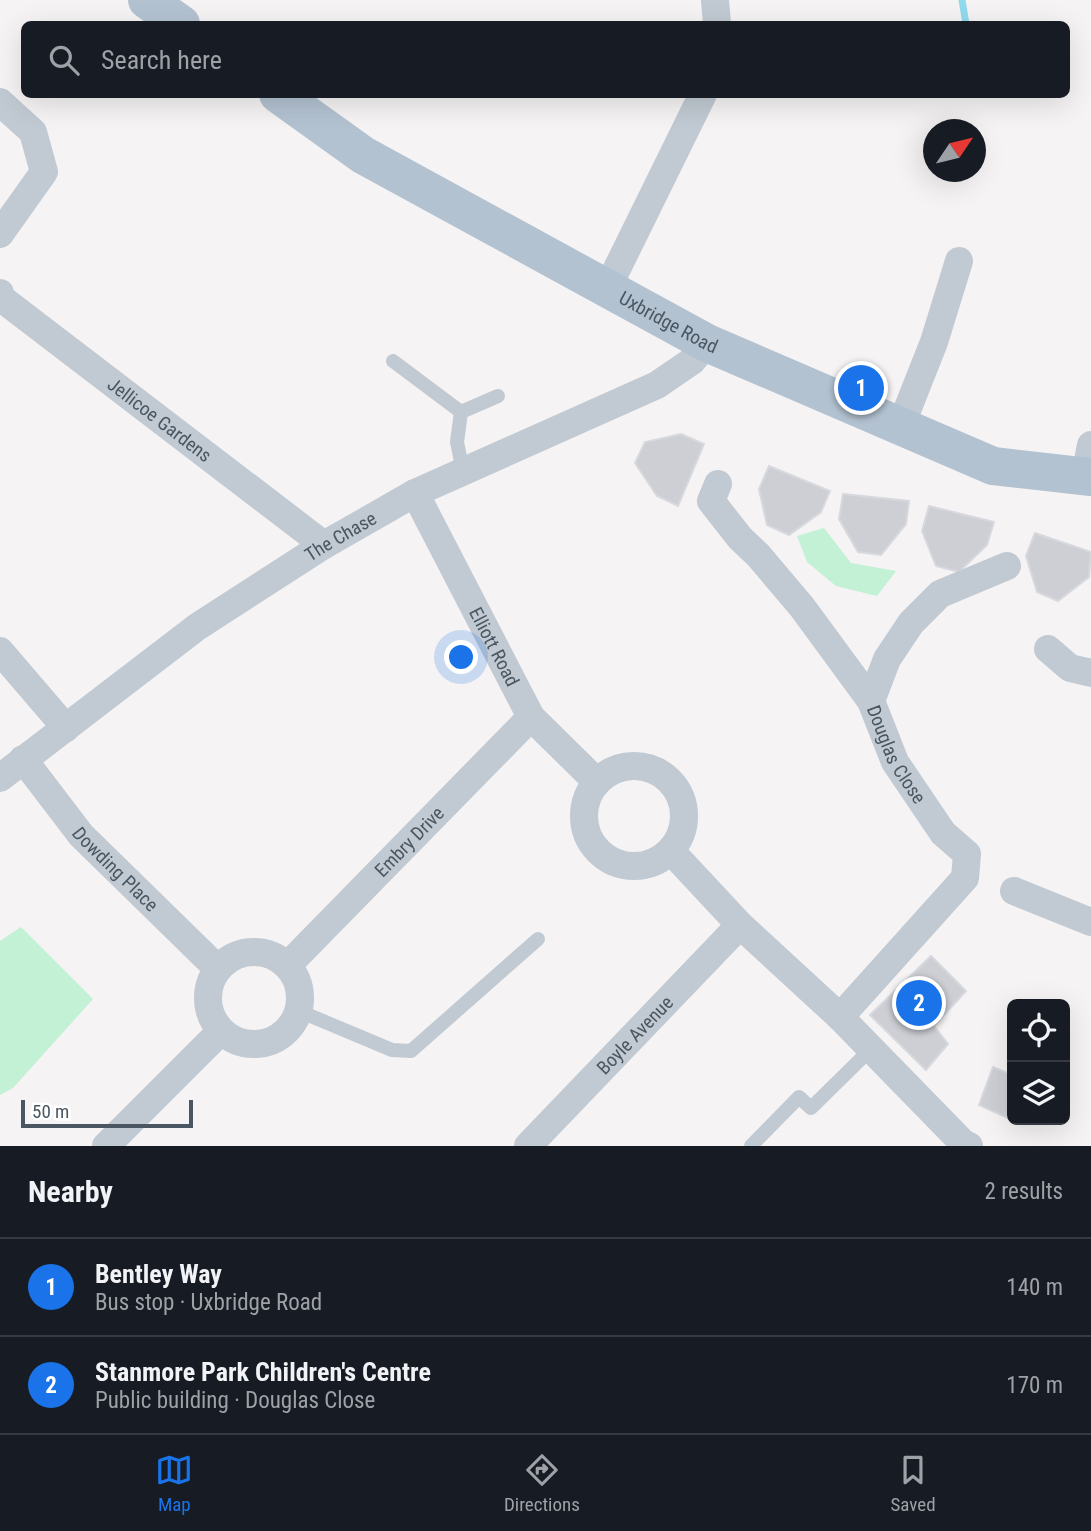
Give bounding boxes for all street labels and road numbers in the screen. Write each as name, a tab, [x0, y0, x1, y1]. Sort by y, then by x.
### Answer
street label: Uxbridge Road	[615, 286, 721, 358]
street label: Jellicoe Gardens	[103, 372, 216, 467]
street label: The Chase	[300, 506, 380, 566]
street label: Elliott Road	[465, 603, 525, 690]
street label: Douglas Close	[862, 702, 931, 808]
street label: Embry Drive	[370, 801, 449, 881]
street label: Dowding Place	[67, 822, 163, 916]
street label: Boyle Avenue	[592, 991, 678, 1079]

